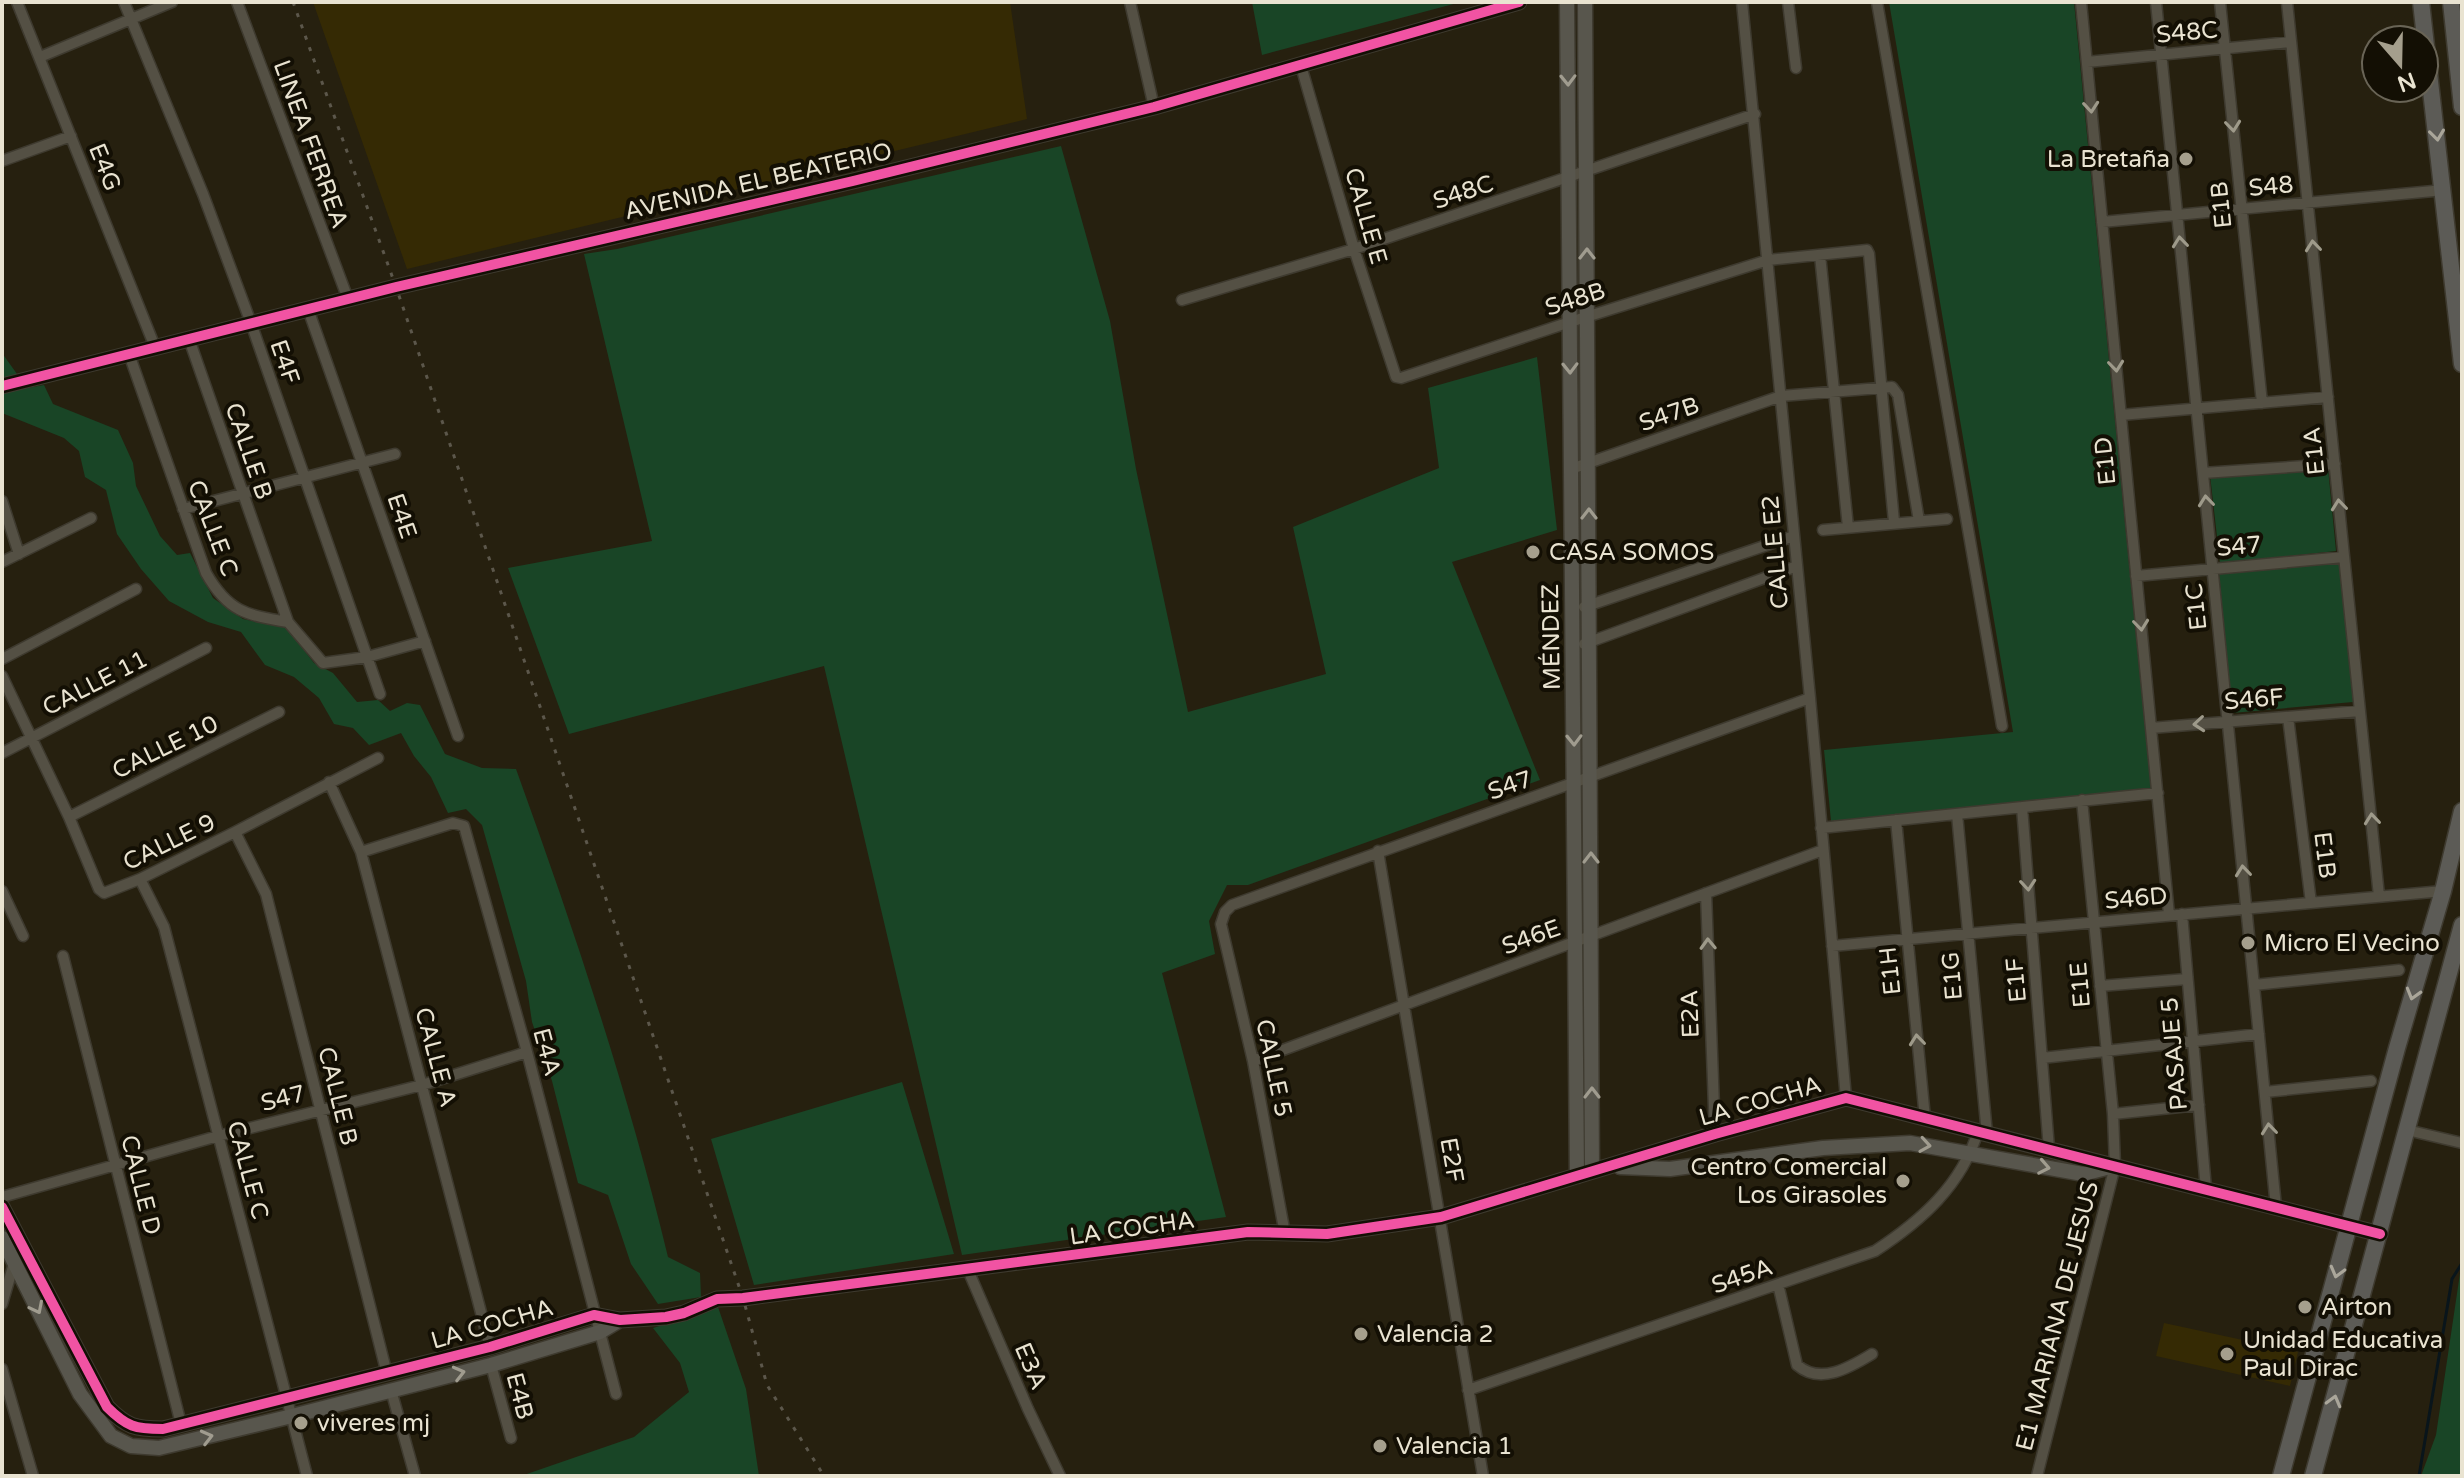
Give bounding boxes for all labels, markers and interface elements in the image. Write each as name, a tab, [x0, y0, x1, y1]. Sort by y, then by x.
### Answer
street label: S48C	[2155, 15, 2219, 50]
north arrow	[2360, 24, 2440, 104]
street label: LINEA FERREA	[267, 56, 354, 232]
text: N	[2394, 67, 2419, 97]
one-way arrow	[1559, 74, 1576, 87]
one-way arrow	[2082, 101, 2099, 114]
one-way arrow	[2224, 120, 2241, 133]
one-way arrow	[2428, 128, 2445, 142]
street label: AVENIDA EL BEATERIO	[621, 137, 895, 226]
street label: E4G	[82, 139, 127, 195]
place label: La Bretaña	[2047, 145, 2170, 174]
marker: La Bretaña	[2177, 150, 2195, 168]
street label: CALLE E	[1338, 165, 1393, 268]
street label: S48C	[1429, 169, 1497, 216]
street label: S48	[2247, 170, 2295, 203]
street label: E1B	[2205, 180, 2238, 230]
one-way arrow	[2171, 235, 2188, 248]
one-way arrow	[2304, 239, 2321, 252]
one-way arrow	[1578, 247, 1596, 260]
street label: S48B	[1541, 276, 1609, 323]
street label: E4F	[263, 336, 306, 388]
one-way arrow	[2107, 360, 2124, 373]
one-way arrow	[1561, 362, 1579, 375]
street label: S47B	[1635, 391, 1703, 438]
street label: CALLE B	[218, 399, 279, 503]
street label: E1A	[2298, 425, 2331, 476]
street label: E1D	[2089, 435, 2122, 487]
street label: CALLE C	[181, 476, 244, 580]
street label: E4E	[380, 490, 423, 542]
street label: CALLE E2	[1756, 494, 1795, 610]
one-way arrow	[2197, 494, 2214, 507]
one-way arrow	[2331, 498, 2348, 511]
one-way arrow	[1580, 507, 1598, 520]
street label: S47	[2215, 530, 2263, 563]
place label: CASA SOMOS	[1549, 538, 1714, 567]
marker: CASA SOMOS	[1524, 543, 1542, 561]
street label: E1C	[2180, 582, 2213, 632]
street label: MÉNDEZ	[1535, 584, 1567, 690]
one-way arrow	[2132, 619, 2149, 632]
street label: CALLE 11	[38, 645, 153, 722]
street label: S46F	[2223, 682, 2285, 717]
street label: CALLE 10	[108, 709, 223, 785]
one-way arrow	[2192, 715, 2205, 732]
one-way arrow	[1566, 734, 1583, 747]
street label: S47	[1484, 764, 1536, 806]
street label: CALLE 9	[118, 808, 220, 877]
one-way arrow	[2364, 812, 2381, 825]
street label: E1B	[2307, 830, 2342, 880]
one-way arrow	[1582, 851, 1600, 864]
one-way arrow	[2234, 864, 2251, 877]
one-way arrow	[2019, 879, 2036, 892]
street label: S46D	[2103, 881, 2169, 916]
street label: S46E	[1498, 914, 1564, 961]
place label: Micro El Vecino	[2264, 929, 2440, 958]
marker: Micro El Vecino	[2239, 934, 2257, 952]
one-way arrow	[1699, 937, 1716, 950]
street label: E1H	[1874, 945, 1907, 997]
street label: E1G	[1936, 951, 1969, 1001]
street label: E1F	[2000, 956, 2033, 1004]
street label: E1E	[2064, 961, 2097, 1009]
one-way arrow	[2406, 987, 2422, 1001]
street label: E2A	[1675, 989, 1706, 1039]
street label: PASAJE 5	[2155, 996, 2194, 1112]
street label: CALLE A	[408, 1004, 463, 1110]
street label: CALLE 5	[1249, 1017, 1298, 1119]
street label: E4A	[526, 1025, 567, 1079]
one-way arrow	[1909, 1033, 1926, 1046]
street label: CALLE B	[311, 1044, 364, 1148]
street label: LA COCHA	[1696, 1070, 1825, 1133]
street label: S47	[258, 1079, 308, 1118]
one-way arrow	[1583, 1086, 1601, 1099]
street label: CALLE C	[221, 1118, 275, 1222]
one-way arrow	[2260, 1122, 2277, 1135]
street label: CALLE D	[114, 1132, 167, 1238]
street label: E2F	[1433, 1135, 1470, 1185]
one-way arrow	[1919, 1136, 1932, 1153]
place label: Centro Comercial Los Girasoles	[1690, 1153, 1887, 1210]
one-way arrow	[2037, 1157, 2050, 1174]
marker: Centro Comercial Los Girasoles	[1894, 1172, 1912, 1190]
street label: E1 MARIANA DE JESUS	[2010, 1178, 2105, 1454]
street label: LA COCHA	[1068, 1205, 1196, 1252]
street label: S45A	[1708, 1253, 1777, 1300]
one-way arrow	[2330, 1265, 2346, 1279]
street label: LA COCHA	[428, 1293, 557, 1356]
place label: Airton	[2321, 1293, 2392, 1322]
marker: Airton	[2296, 1298, 2314, 1316]
one-way arrow	[27, 1299, 43, 1314]
place label: Valencia 2	[1377, 1320, 1494, 1349]
marker: Valencia 2	[1352, 1325, 1370, 1343]
place label: Unidad Educativa Paul Dirac	[2243, 1326, 2443, 1383]
street label: E3A	[1008, 1338, 1053, 1394]
marker: Unidad Educativa Paul Dirac	[2218, 1345, 2236, 1363]
one-way arrow	[452, 1365, 465, 1382]
street label: E4B	[499, 1370, 540, 1423]
one-way arrow	[2324, 1394, 2341, 1408]
place label: viveres mj	[317, 1409, 430, 1438]
marker: viveres mj	[292, 1414, 310, 1432]
one-way arrow	[200, 1429, 213, 1446]
place label: Valencia 1	[1396, 1432, 1513, 1461]
marker: Valencia 1	[1371, 1437, 1389, 1455]

